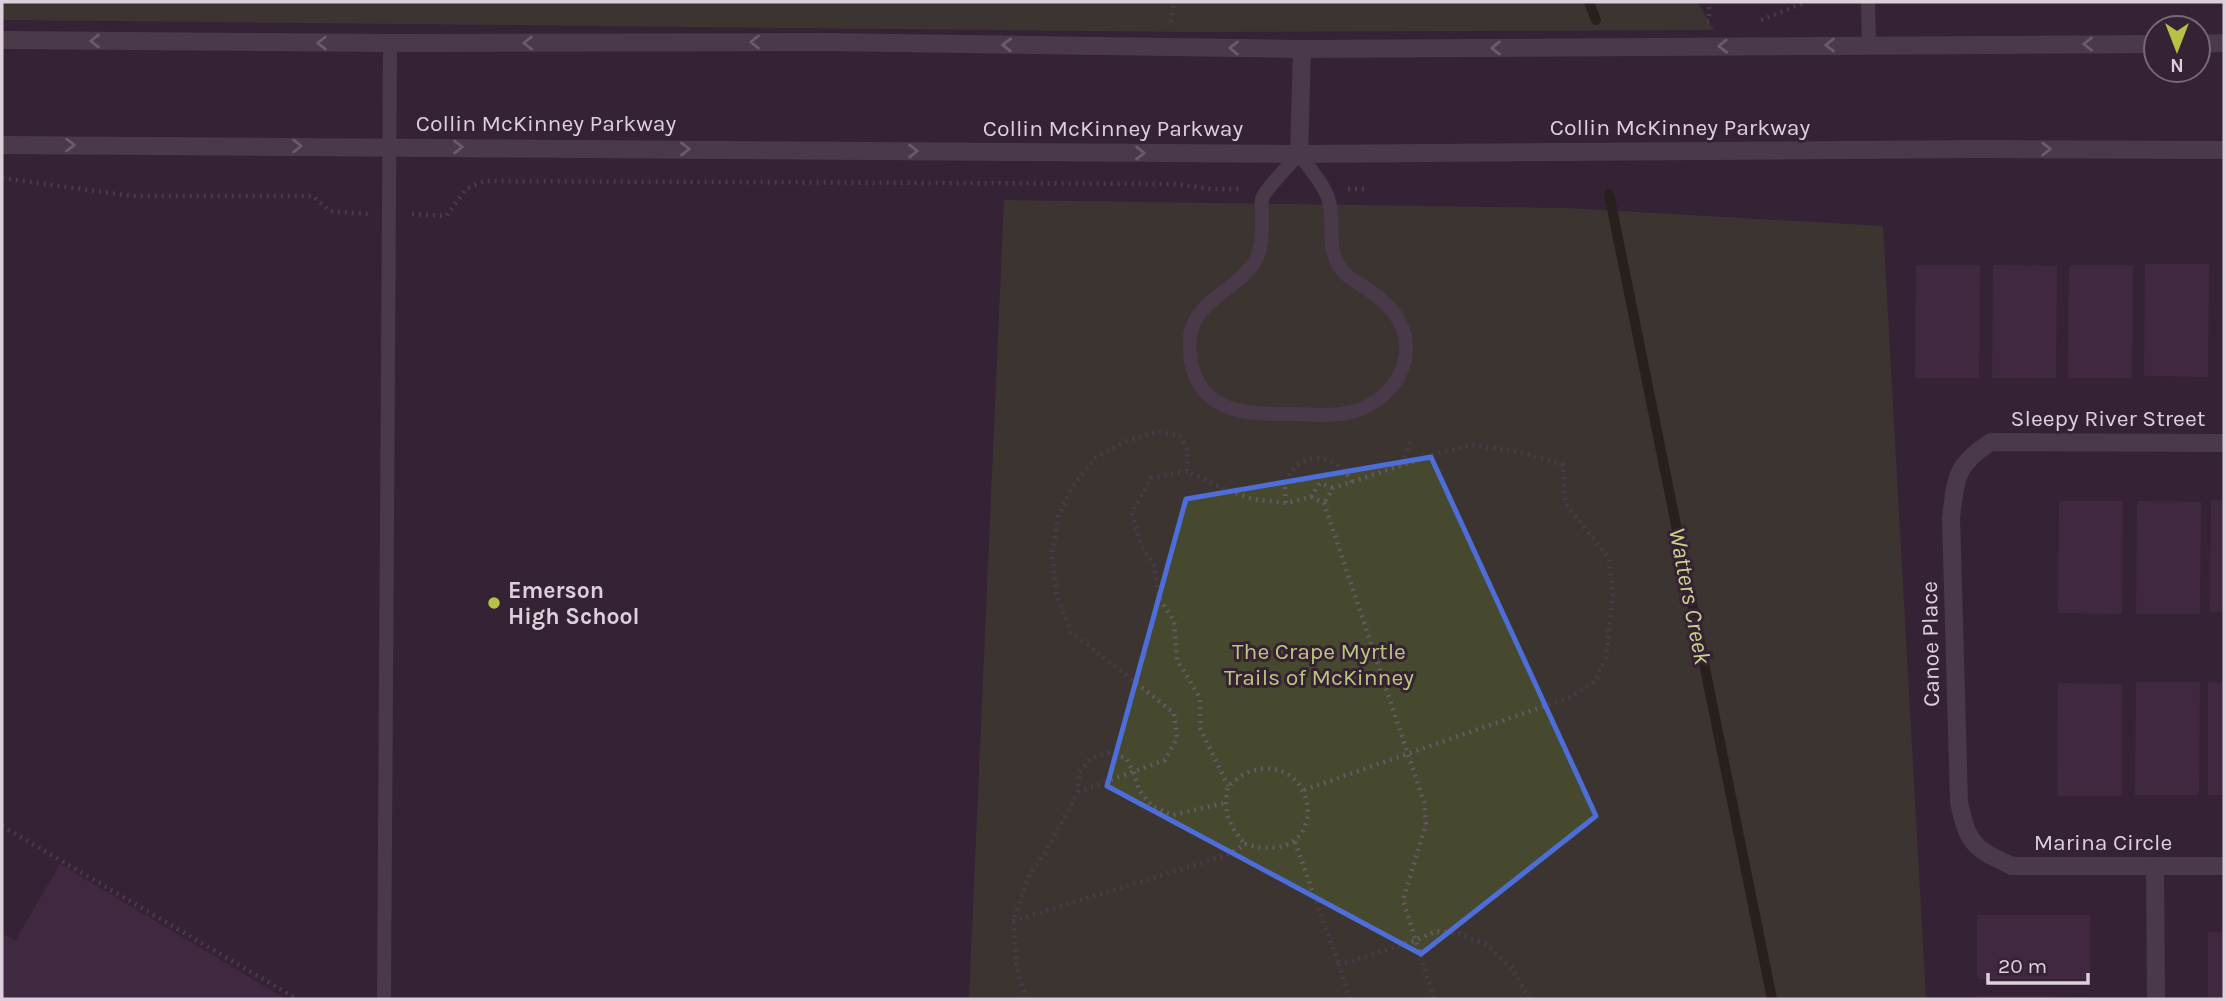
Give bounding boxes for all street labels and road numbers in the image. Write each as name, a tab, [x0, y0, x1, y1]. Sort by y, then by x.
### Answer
street label: Collin McKinney Parkway	[416, 110, 676, 137]
street label: Collin McKinney Parkway	[1550, 114, 1810, 141]
street label: Collin McKinney Parkway	[983, 115, 1243, 142]
street label: Sleepy River Street	[2011, 405, 2206, 432]
street label: Canoe Place	[1916, 581, 1945, 707]
street label: Marina Circle	[2034, 829, 2172, 856]

